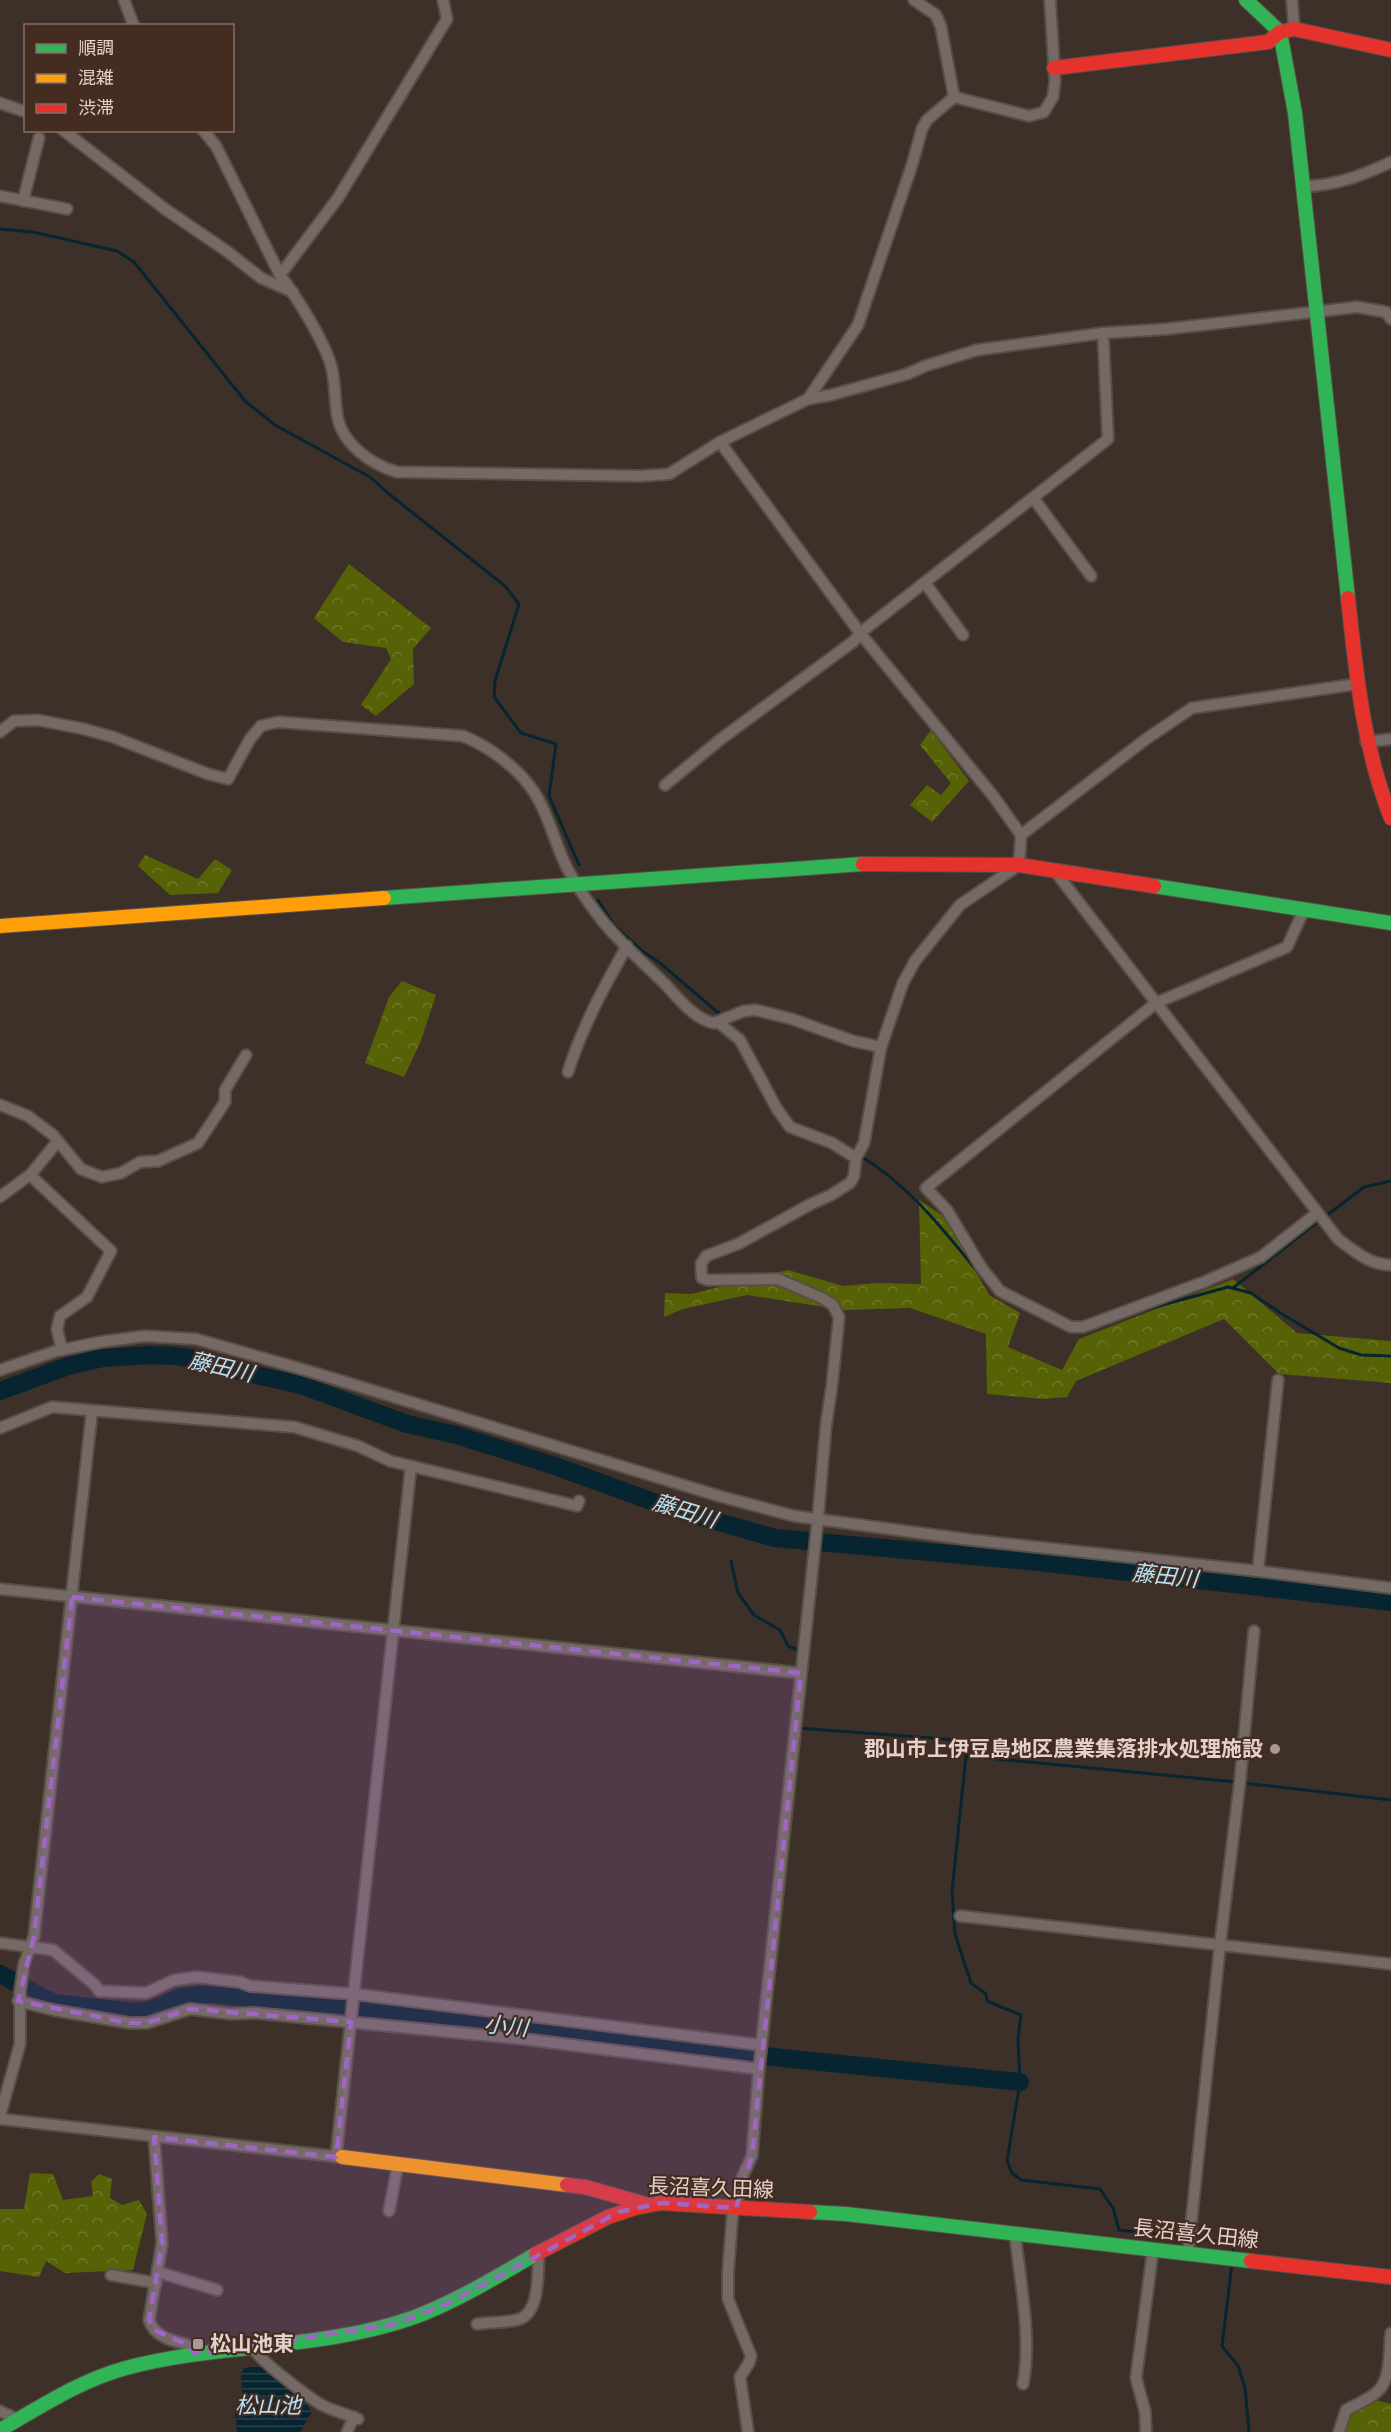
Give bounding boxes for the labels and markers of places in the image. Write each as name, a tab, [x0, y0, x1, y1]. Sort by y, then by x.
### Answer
place label: 郡山市上伊豆島地区農業集落排水処理施設	[864, 1736, 1263, 1762]
marker: 郡山市上伊豆島地区農業集落排水処理施設	[1268, 1742, 1282, 1756]
place label: 松山池東	[210, 2331, 294, 2357]
marker: 松山池東	[191, 2337, 205, 2351]

